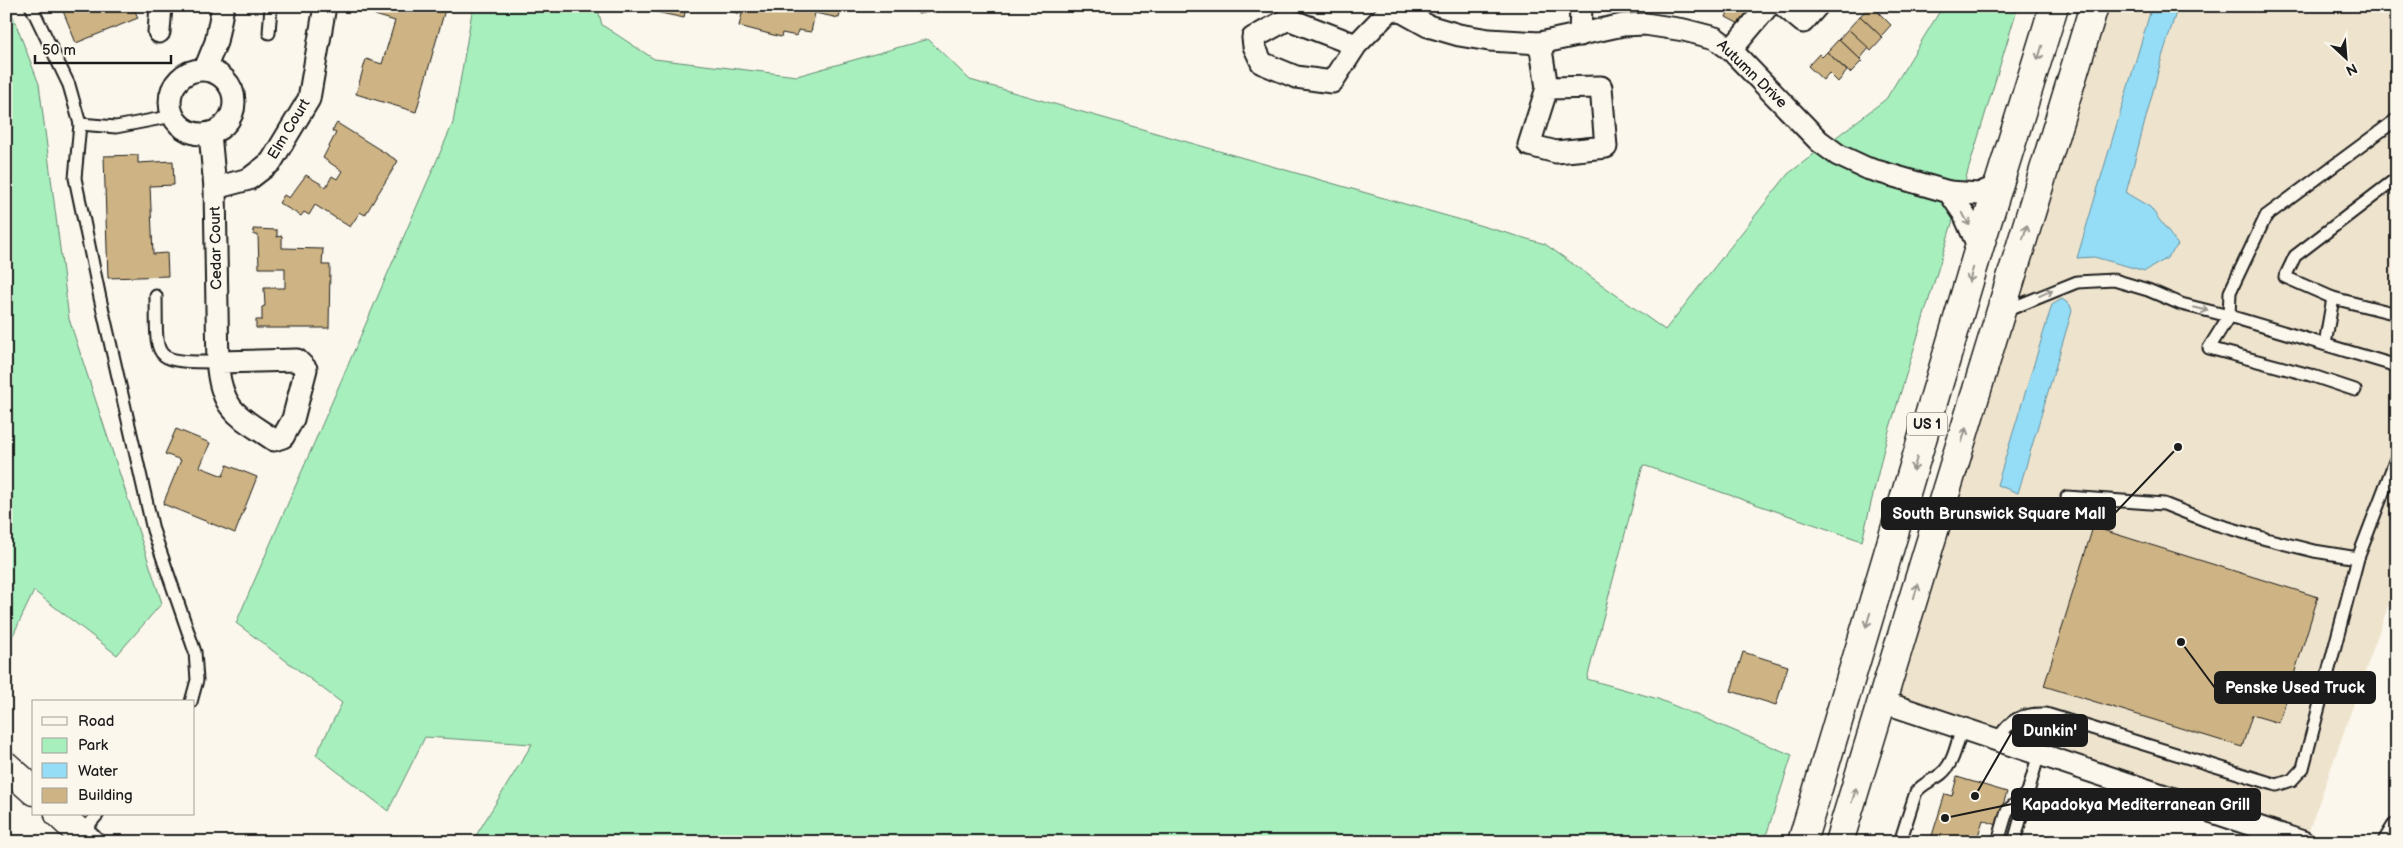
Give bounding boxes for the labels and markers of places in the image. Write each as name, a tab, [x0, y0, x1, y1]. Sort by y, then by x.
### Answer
callout: South Brunswick Square Mall	[1882, 498, 2115, 529]
callout: Penske Used Truck	[2215, 672, 2375, 703]
callout: Dunkin'	[2013, 715, 2087, 746]
callout: Kapadokya Mediterranean Grill	[2012, 789, 2260, 820]

